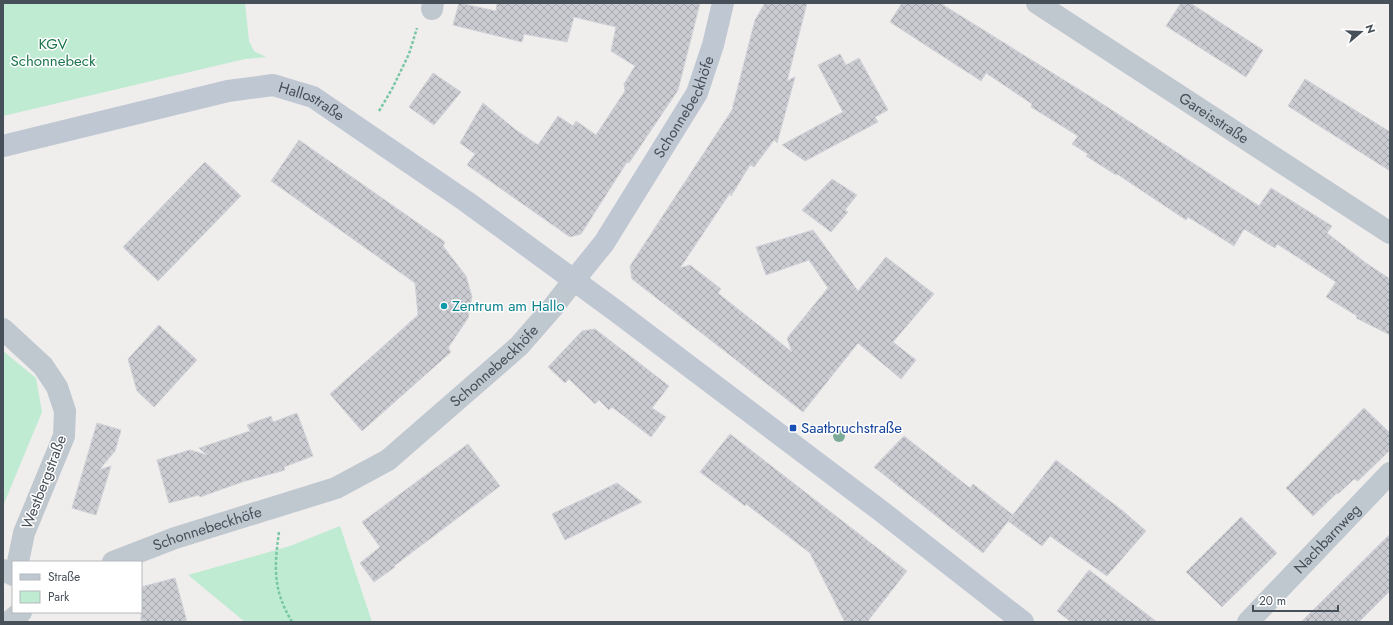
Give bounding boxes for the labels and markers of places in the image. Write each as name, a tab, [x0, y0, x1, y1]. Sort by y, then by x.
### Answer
place label: Zentrum am Hallo	[452, 295, 565, 317]
marker: Zentrum am Hallo	[439, 301, 449, 311]
place label: Saatbruchstraße	[801, 417, 902, 439]
marker: Saatbruchstraße	[788, 423, 798, 433]

